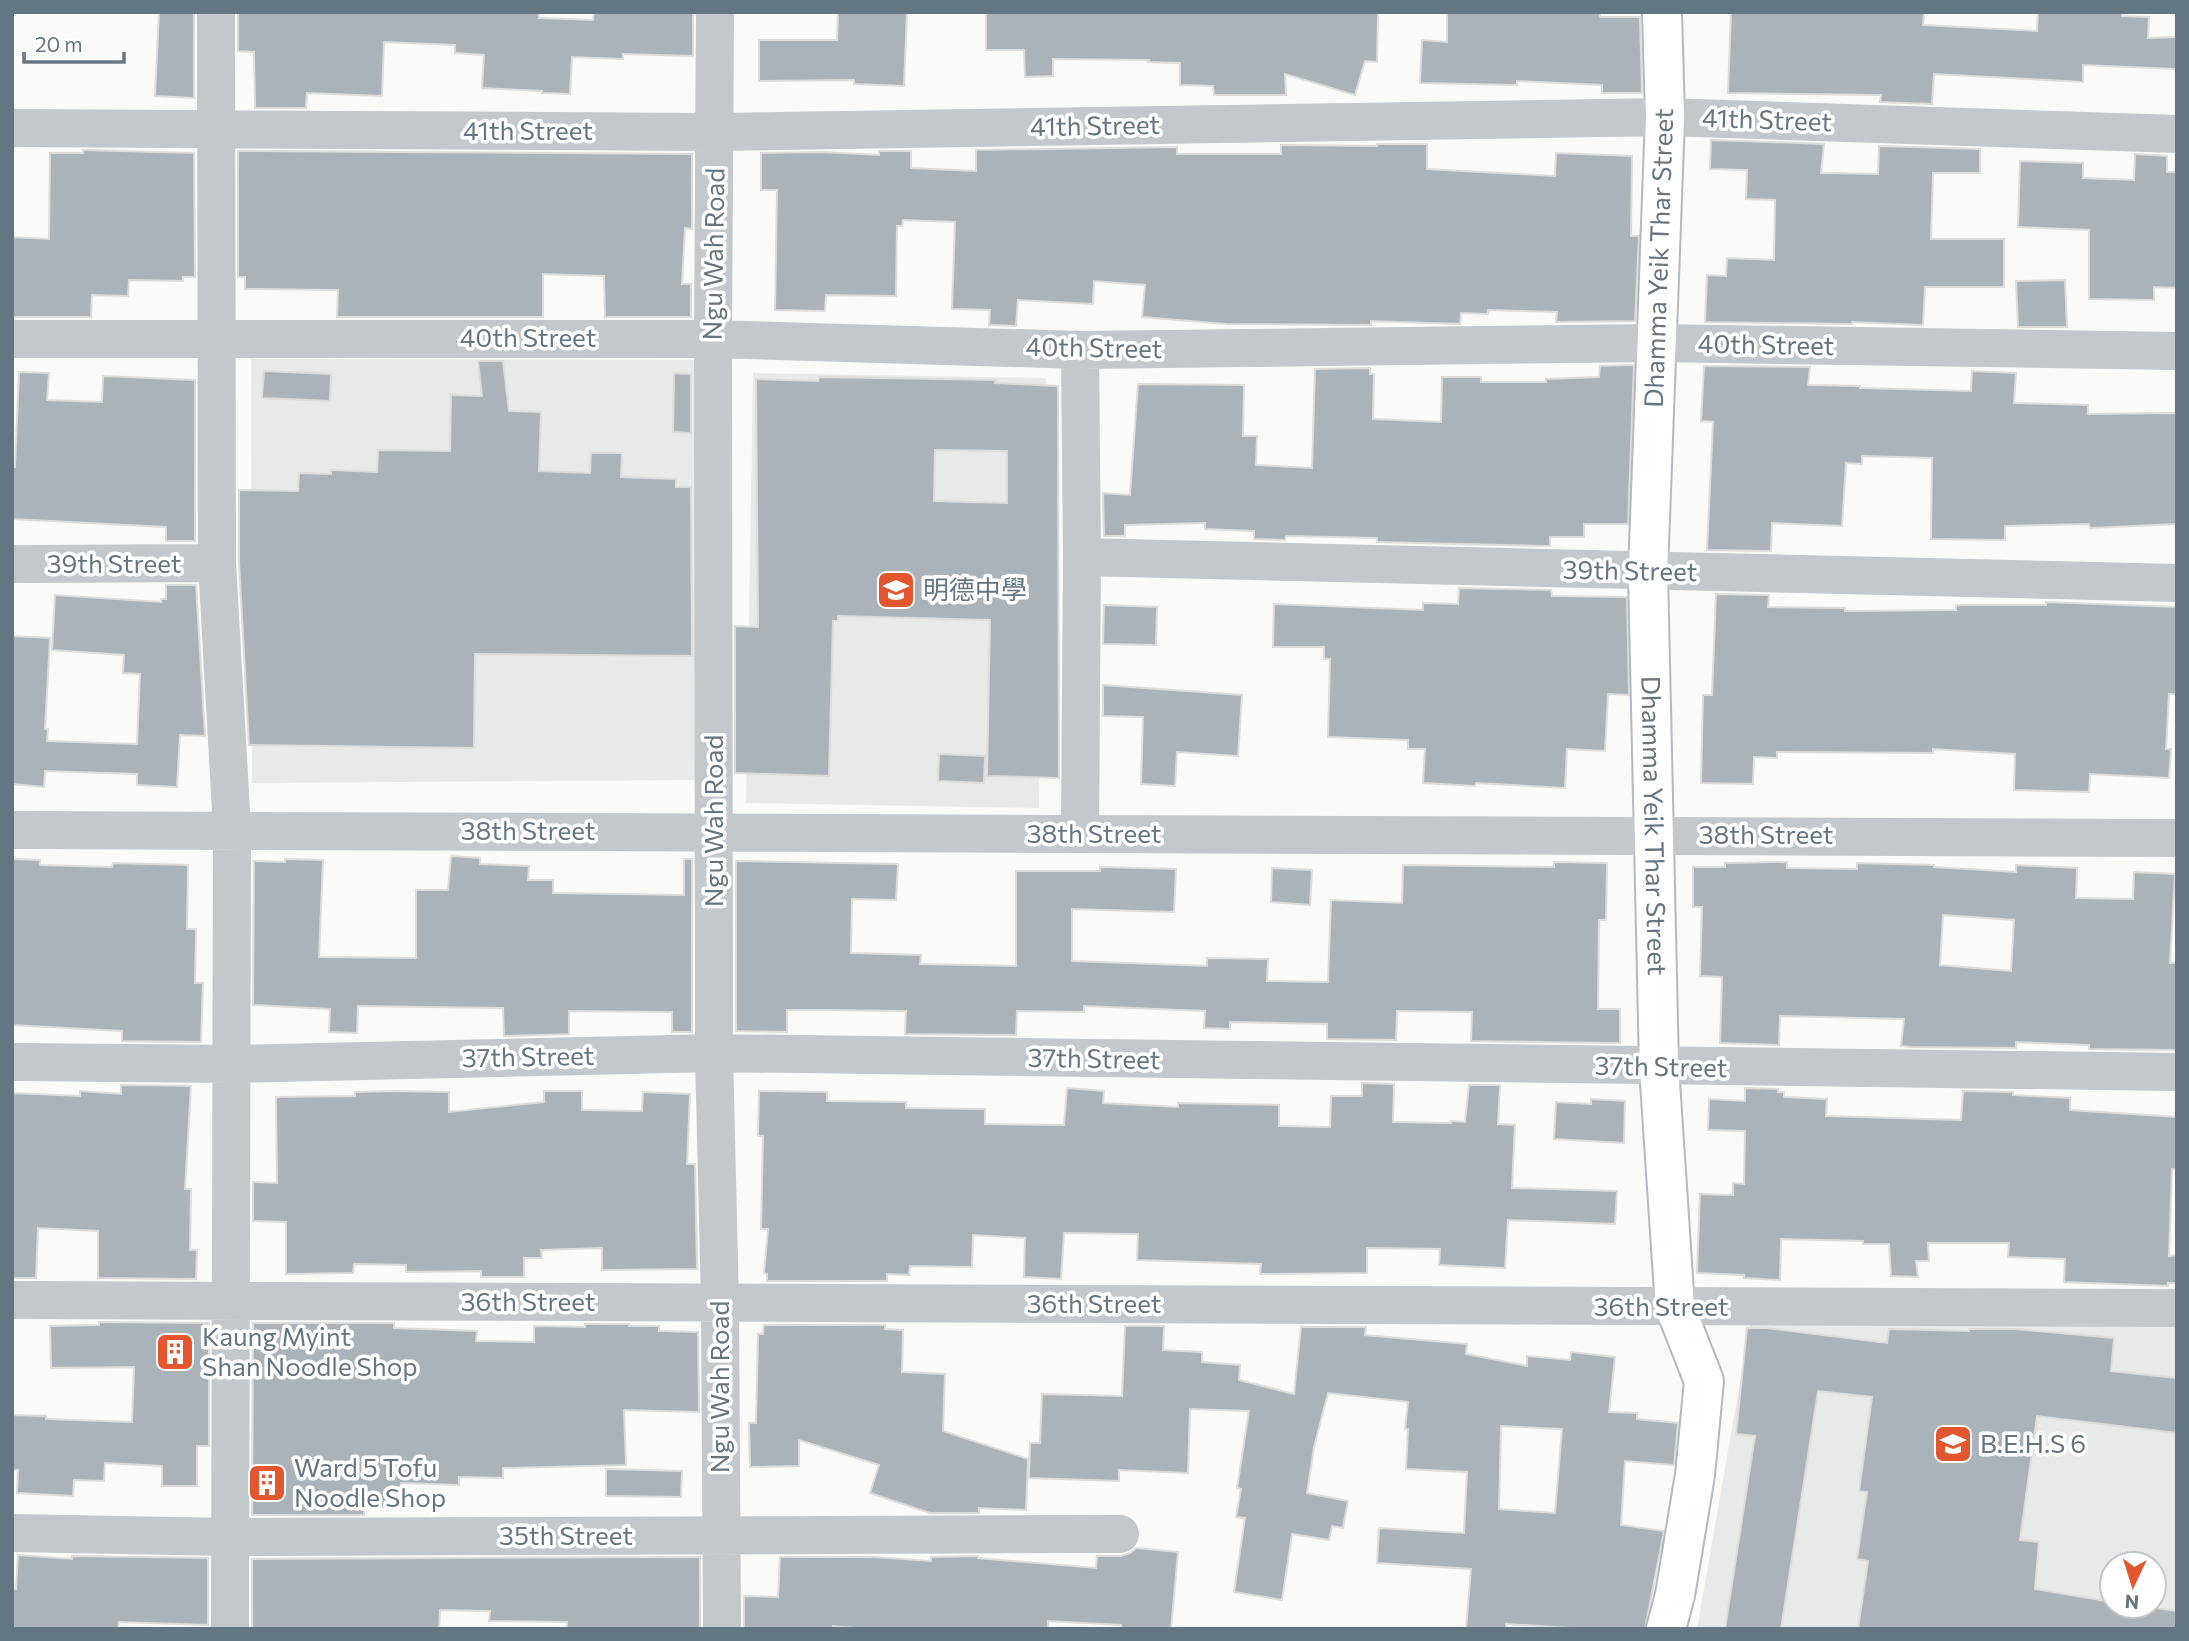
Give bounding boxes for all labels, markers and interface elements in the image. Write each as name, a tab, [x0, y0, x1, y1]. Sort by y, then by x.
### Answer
scale bar	[24, 21, 124, 65]
text: 20 m	[35, 31, 83, 56]
street label: 41th Street	[1702, 101, 1833, 136]
street label: 41th Street	[1030, 108, 1160, 141]
street label: Dhamma Yeik Thar Street	[1637, 108, 1678, 408]
street label: 41th Street	[463, 114, 593, 145]
street label: Ngu Wah Road	[695, 167, 730, 341]
street label: 40th Street	[460, 321, 596, 352]
street label: 40th Street	[1697, 327, 1835, 360]
street label: 40th Street	[1025, 330, 1163, 363]
street label: 39th Street	[47, 547, 181, 578]
street label: 39th Street	[1562, 553, 1698, 586]
school or university icon: 明德中學	[875, 569, 917, 611]
place label: 明德中學	[923, 573, 1027, 604]
street label: Dhamma Yeik Thar Street	[1636, 675, 1674, 976]
street label: Ngu Wah Road	[697, 735, 728, 907]
street label: 38th Street	[461, 814, 595, 845]
street label: 38th Street	[1027, 817, 1161, 848]
street label: 38th Street	[1699, 818, 1833, 849]
street label: 37th Street	[461, 1039, 594, 1072]
street label: 37th Street	[1028, 1041, 1161, 1074]
street label: 37th Street	[1595, 1049, 1728, 1082]
street label: 36th Street	[461, 1285, 595, 1316]
street label: 36th Street	[1027, 1287, 1161, 1318]
street label: 36th Street	[1594, 1290, 1728, 1321]
street label: Ngu Wah Road	[703, 1301, 734, 1473]
place label: Kaung Myint Shan Noodle Shop	[202, 1320, 418, 1381]
building icon: Kaung Myint Shan Noodle Shop	[154, 1331, 196, 1373]
school or university icon: B.E.H.S 6	[1932, 1423, 1974, 1465]
place label: B.E.H.S 6	[1980, 1427, 2086, 1458]
place label: Ward 5 Tofu Noodle Shop	[294, 1451, 446, 1512]
building icon: Ward 5 Tofu Noodle Shop	[246, 1462, 288, 1504]
street label: 35th Street	[499, 1519, 633, 1550]
north arrow	[2098, 1550, 2168, 1620]
text: N	[2124, 1590, 2140, 1614]

